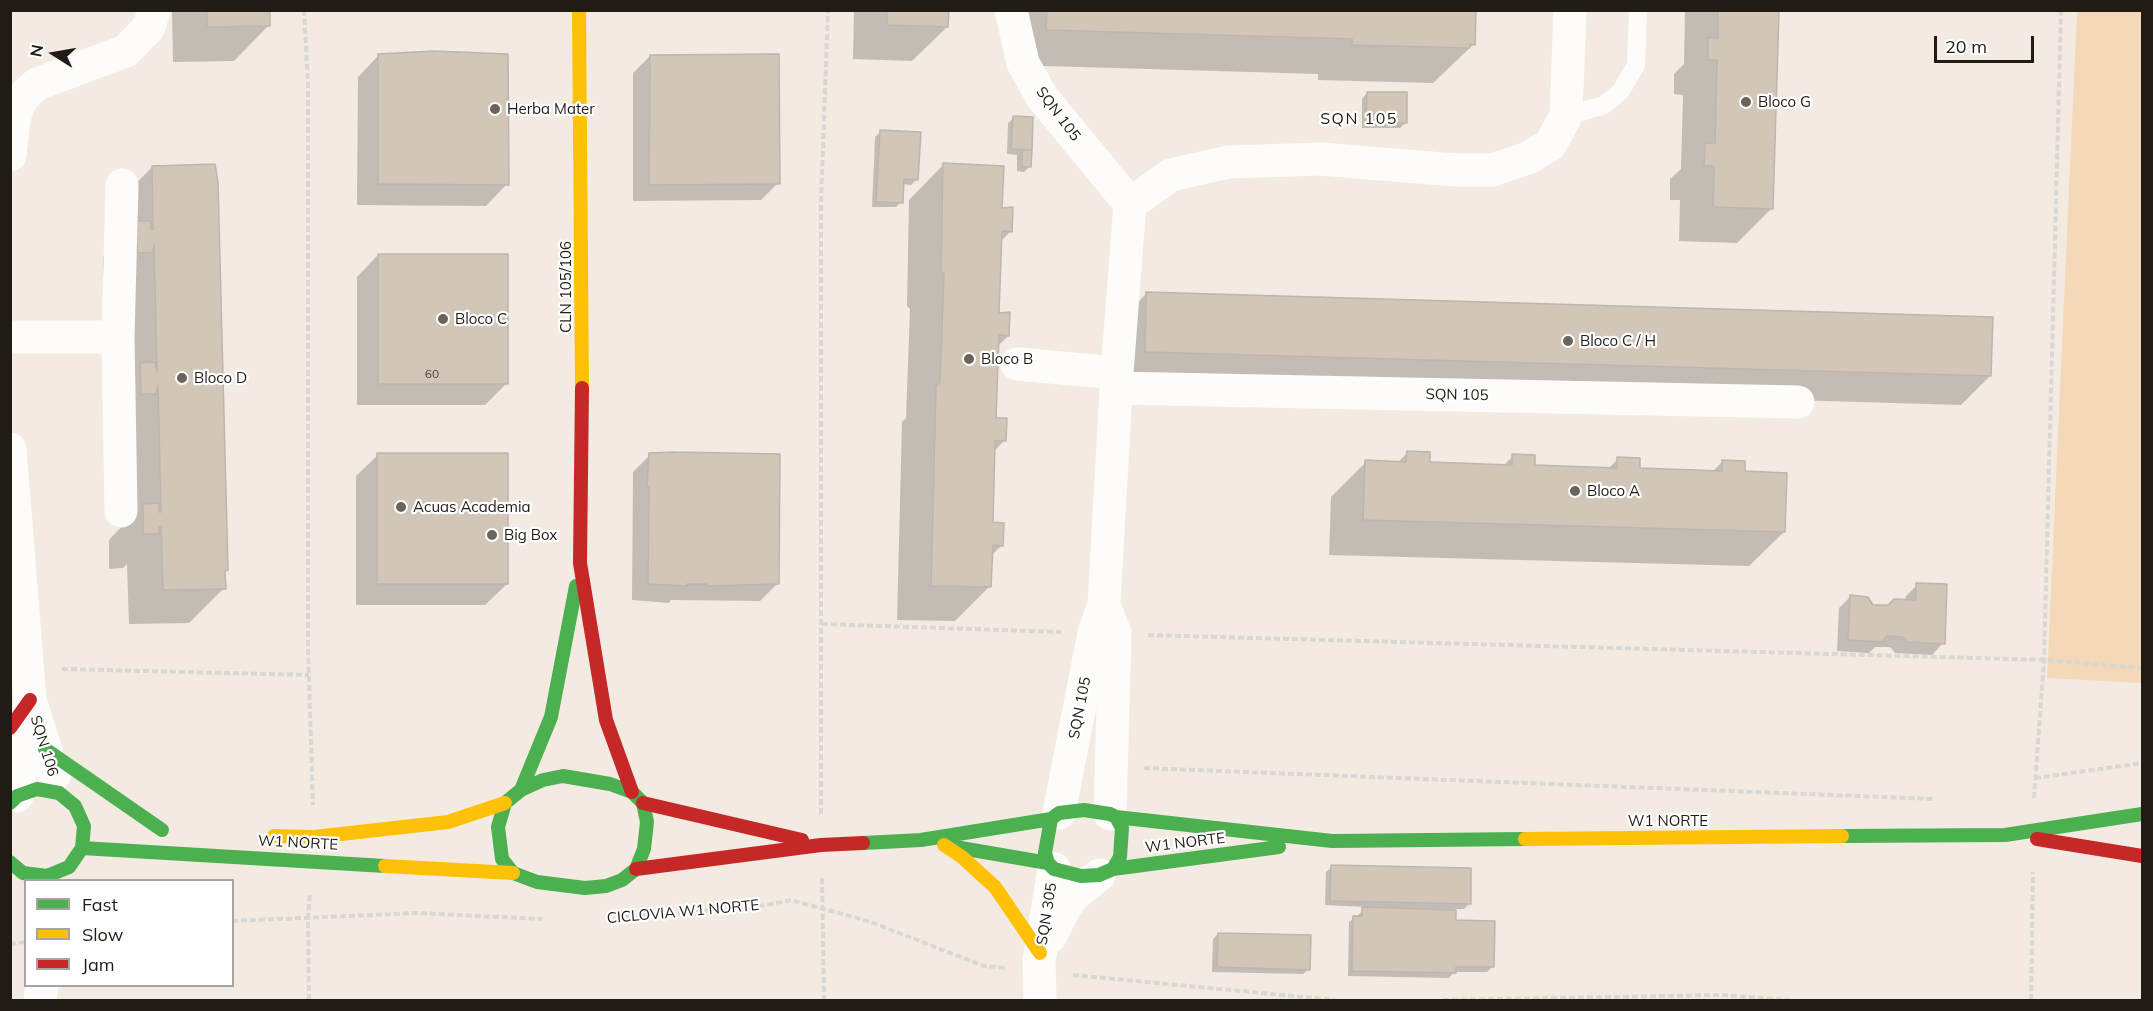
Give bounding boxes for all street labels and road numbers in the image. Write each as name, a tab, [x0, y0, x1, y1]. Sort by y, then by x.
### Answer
street label: SQN 105	[1032, 83, 1084, 145]
street label: CLN 105/106	[557, 241, 575, 333]
street label: SQN 105	[1425, 385, 1489, 405]
street label: SQN 105	[1065, 675, 1095, 741]
street label: SQN 106	[26, 713, 62, 779]
street label: W1 NORTE	[1628, 812, 1708, 830]
street label: W1 NORTE	[1144, 829, 1226, 857]
street label: W1 NORTE	[257, 832, 339, 854]
street label: SQN 305	[1033, 881, 1061, 947]
street label: CICLOVIA W1 NORTE	[606, 896, 760, 928]

